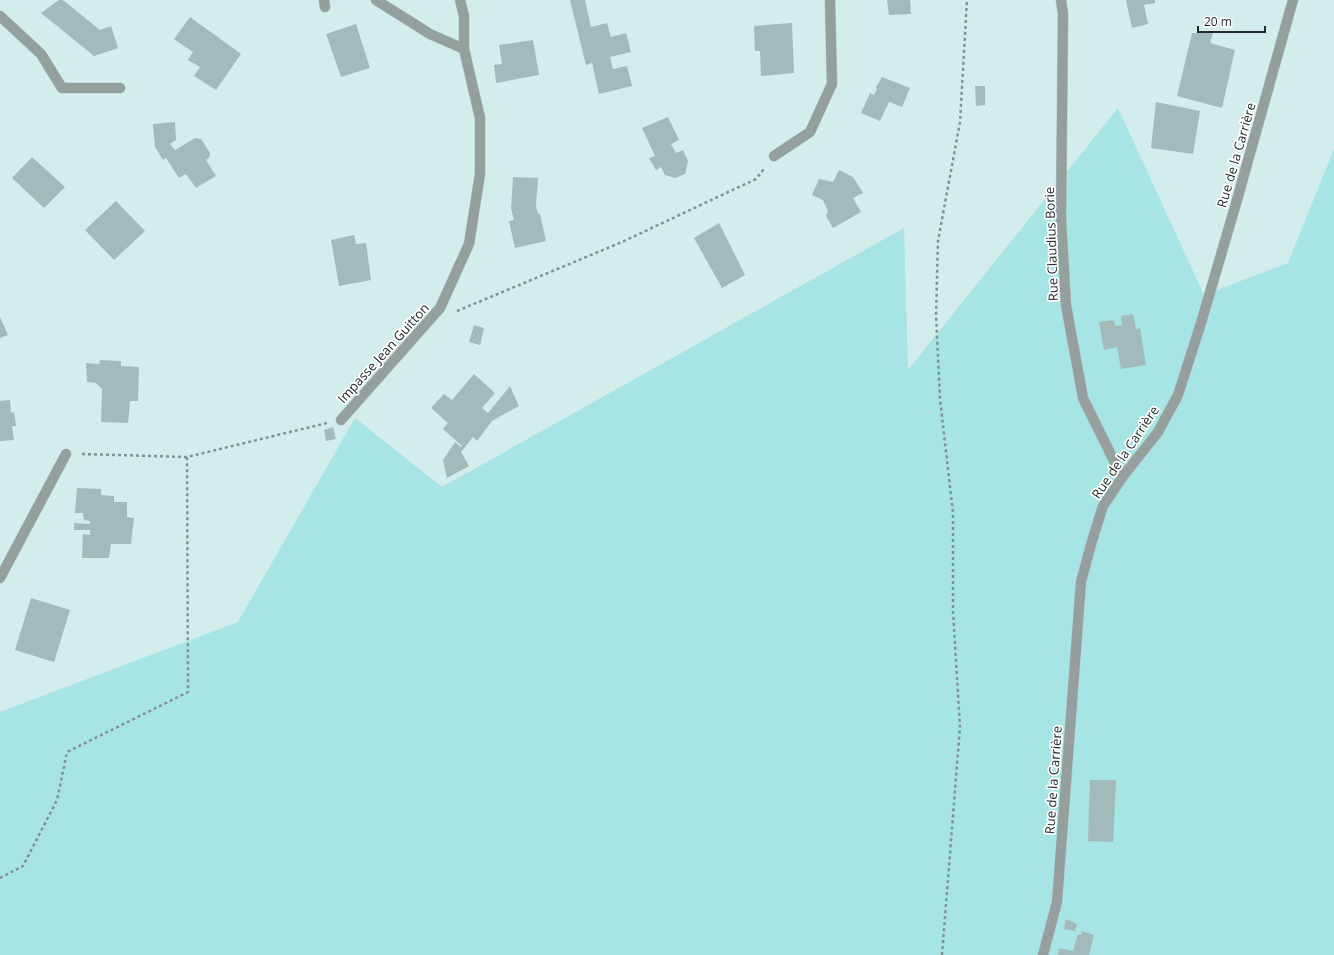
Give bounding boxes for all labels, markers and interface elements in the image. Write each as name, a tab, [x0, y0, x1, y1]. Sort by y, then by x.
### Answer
scale bar	[1198, 8, 1265, 34]
text: 20 m	[1204, 13, 1232, 30]
street label: Rue de la Carrière	[1212, 100, 1260, 210]
street label: Rue Claudius Borie	[1040, 187, 1062, 301]
street label: Impasse Jean Guitton	[333, 299, 433, 407]
street label: Rue de la Carrière	[1087, 402, 1163, 502]
street label: Rue de la Carrière	[1040, 725, 1066, 835]

